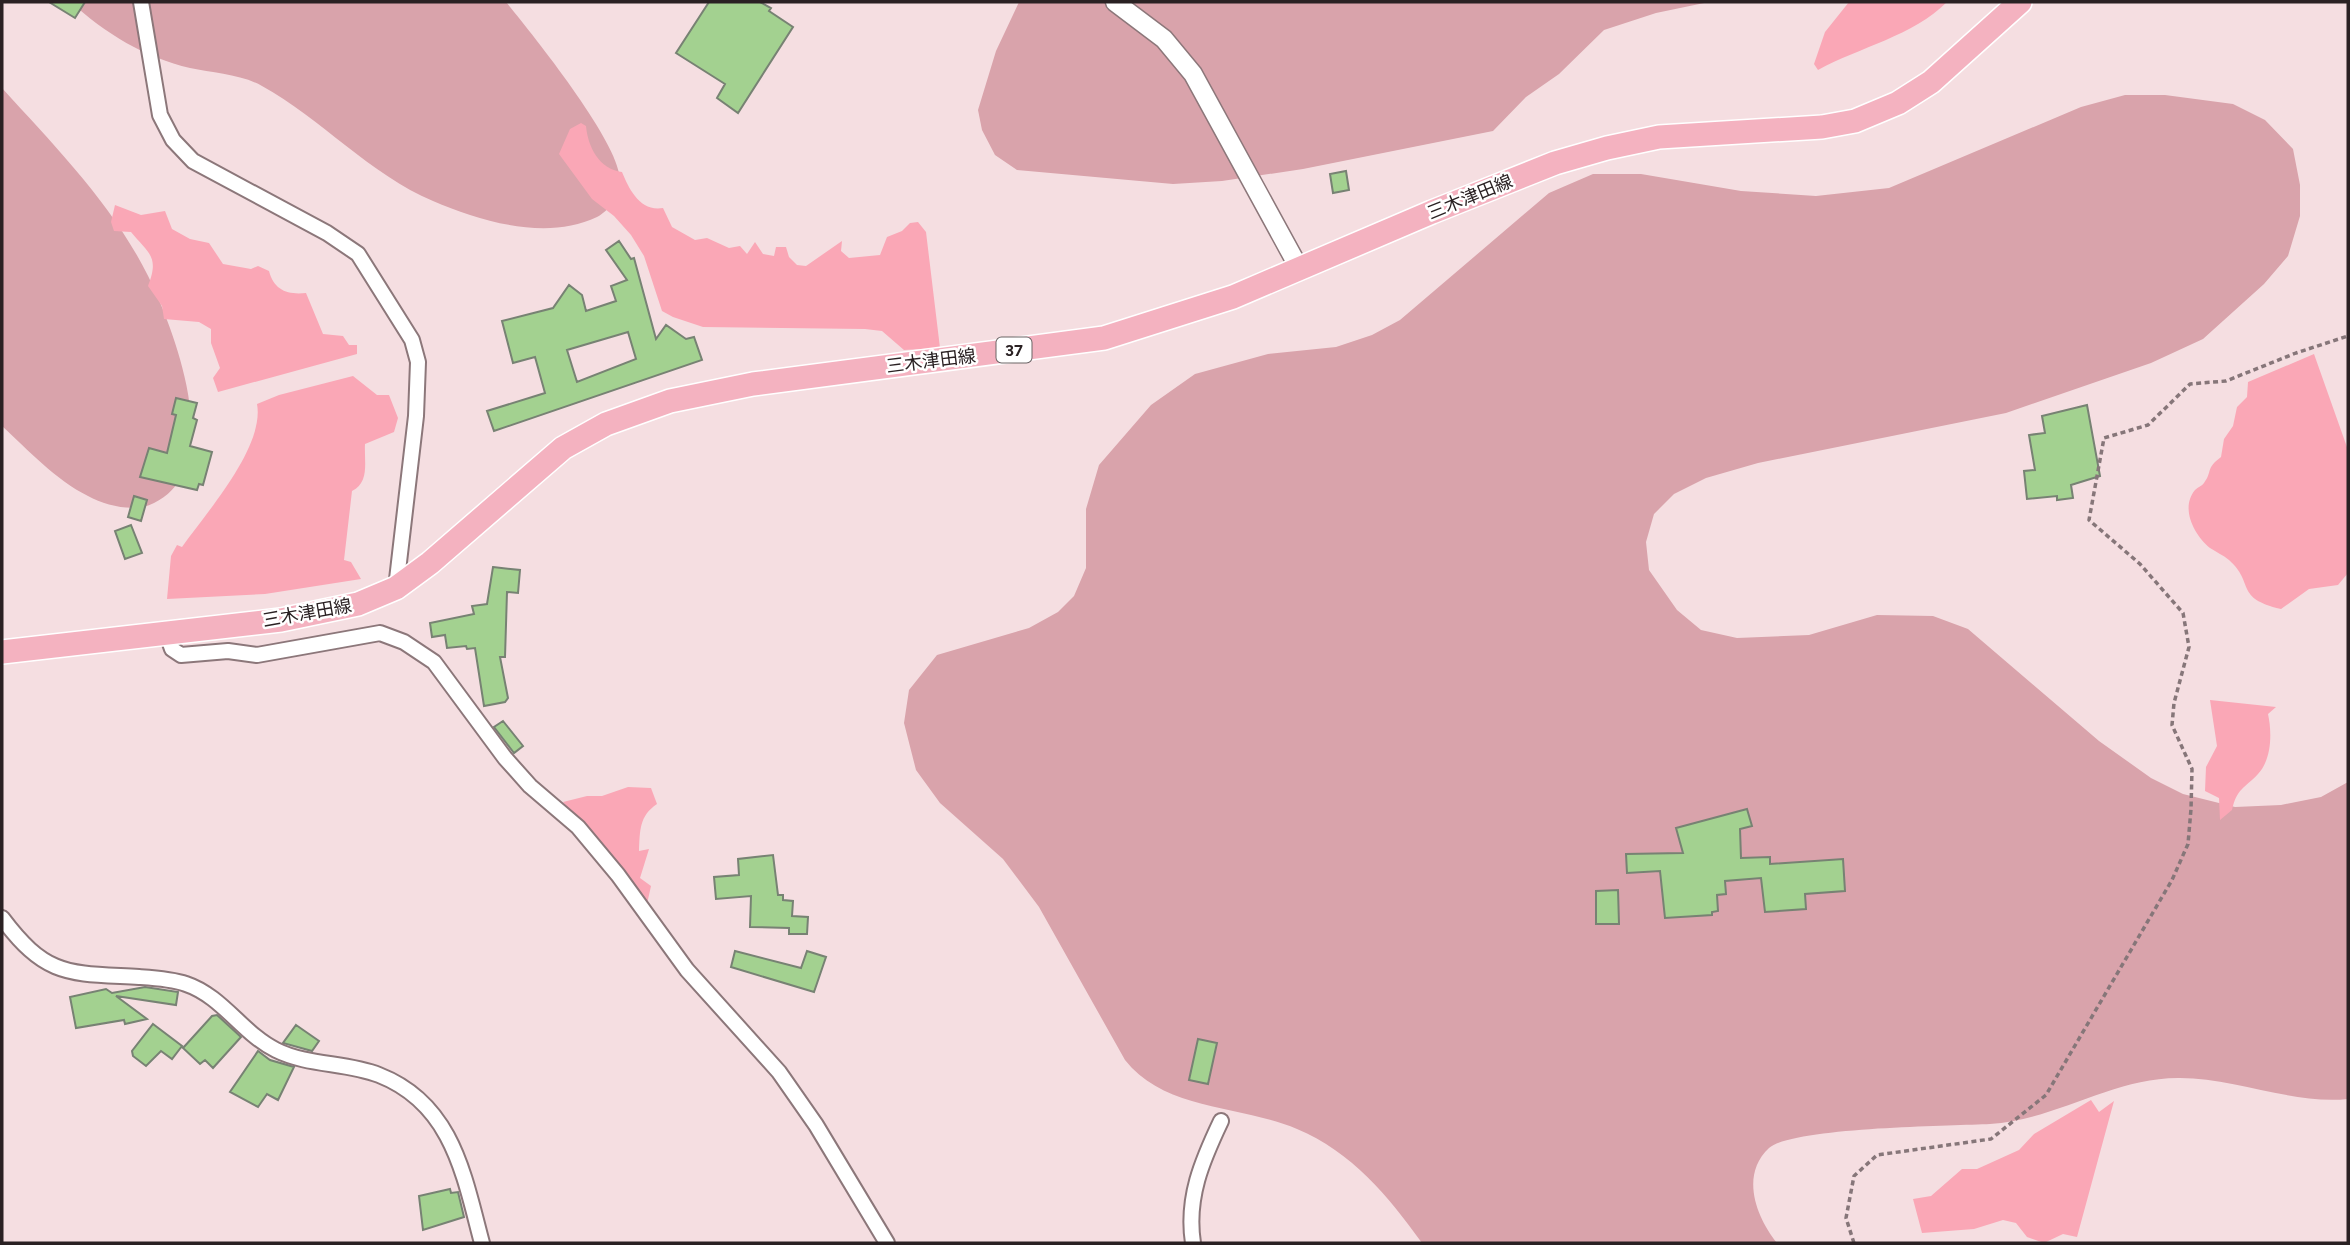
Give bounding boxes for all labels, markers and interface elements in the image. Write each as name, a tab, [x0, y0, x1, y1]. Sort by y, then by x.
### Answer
street label: 三木津田線	[1424, 170, 1516, 224]
road number: 37	[996, 338, 1032, 362]
street label: 三木津田線	[885, 345, 977, 377]
street label: 三木津田線	[261, 594, 353, 632]

